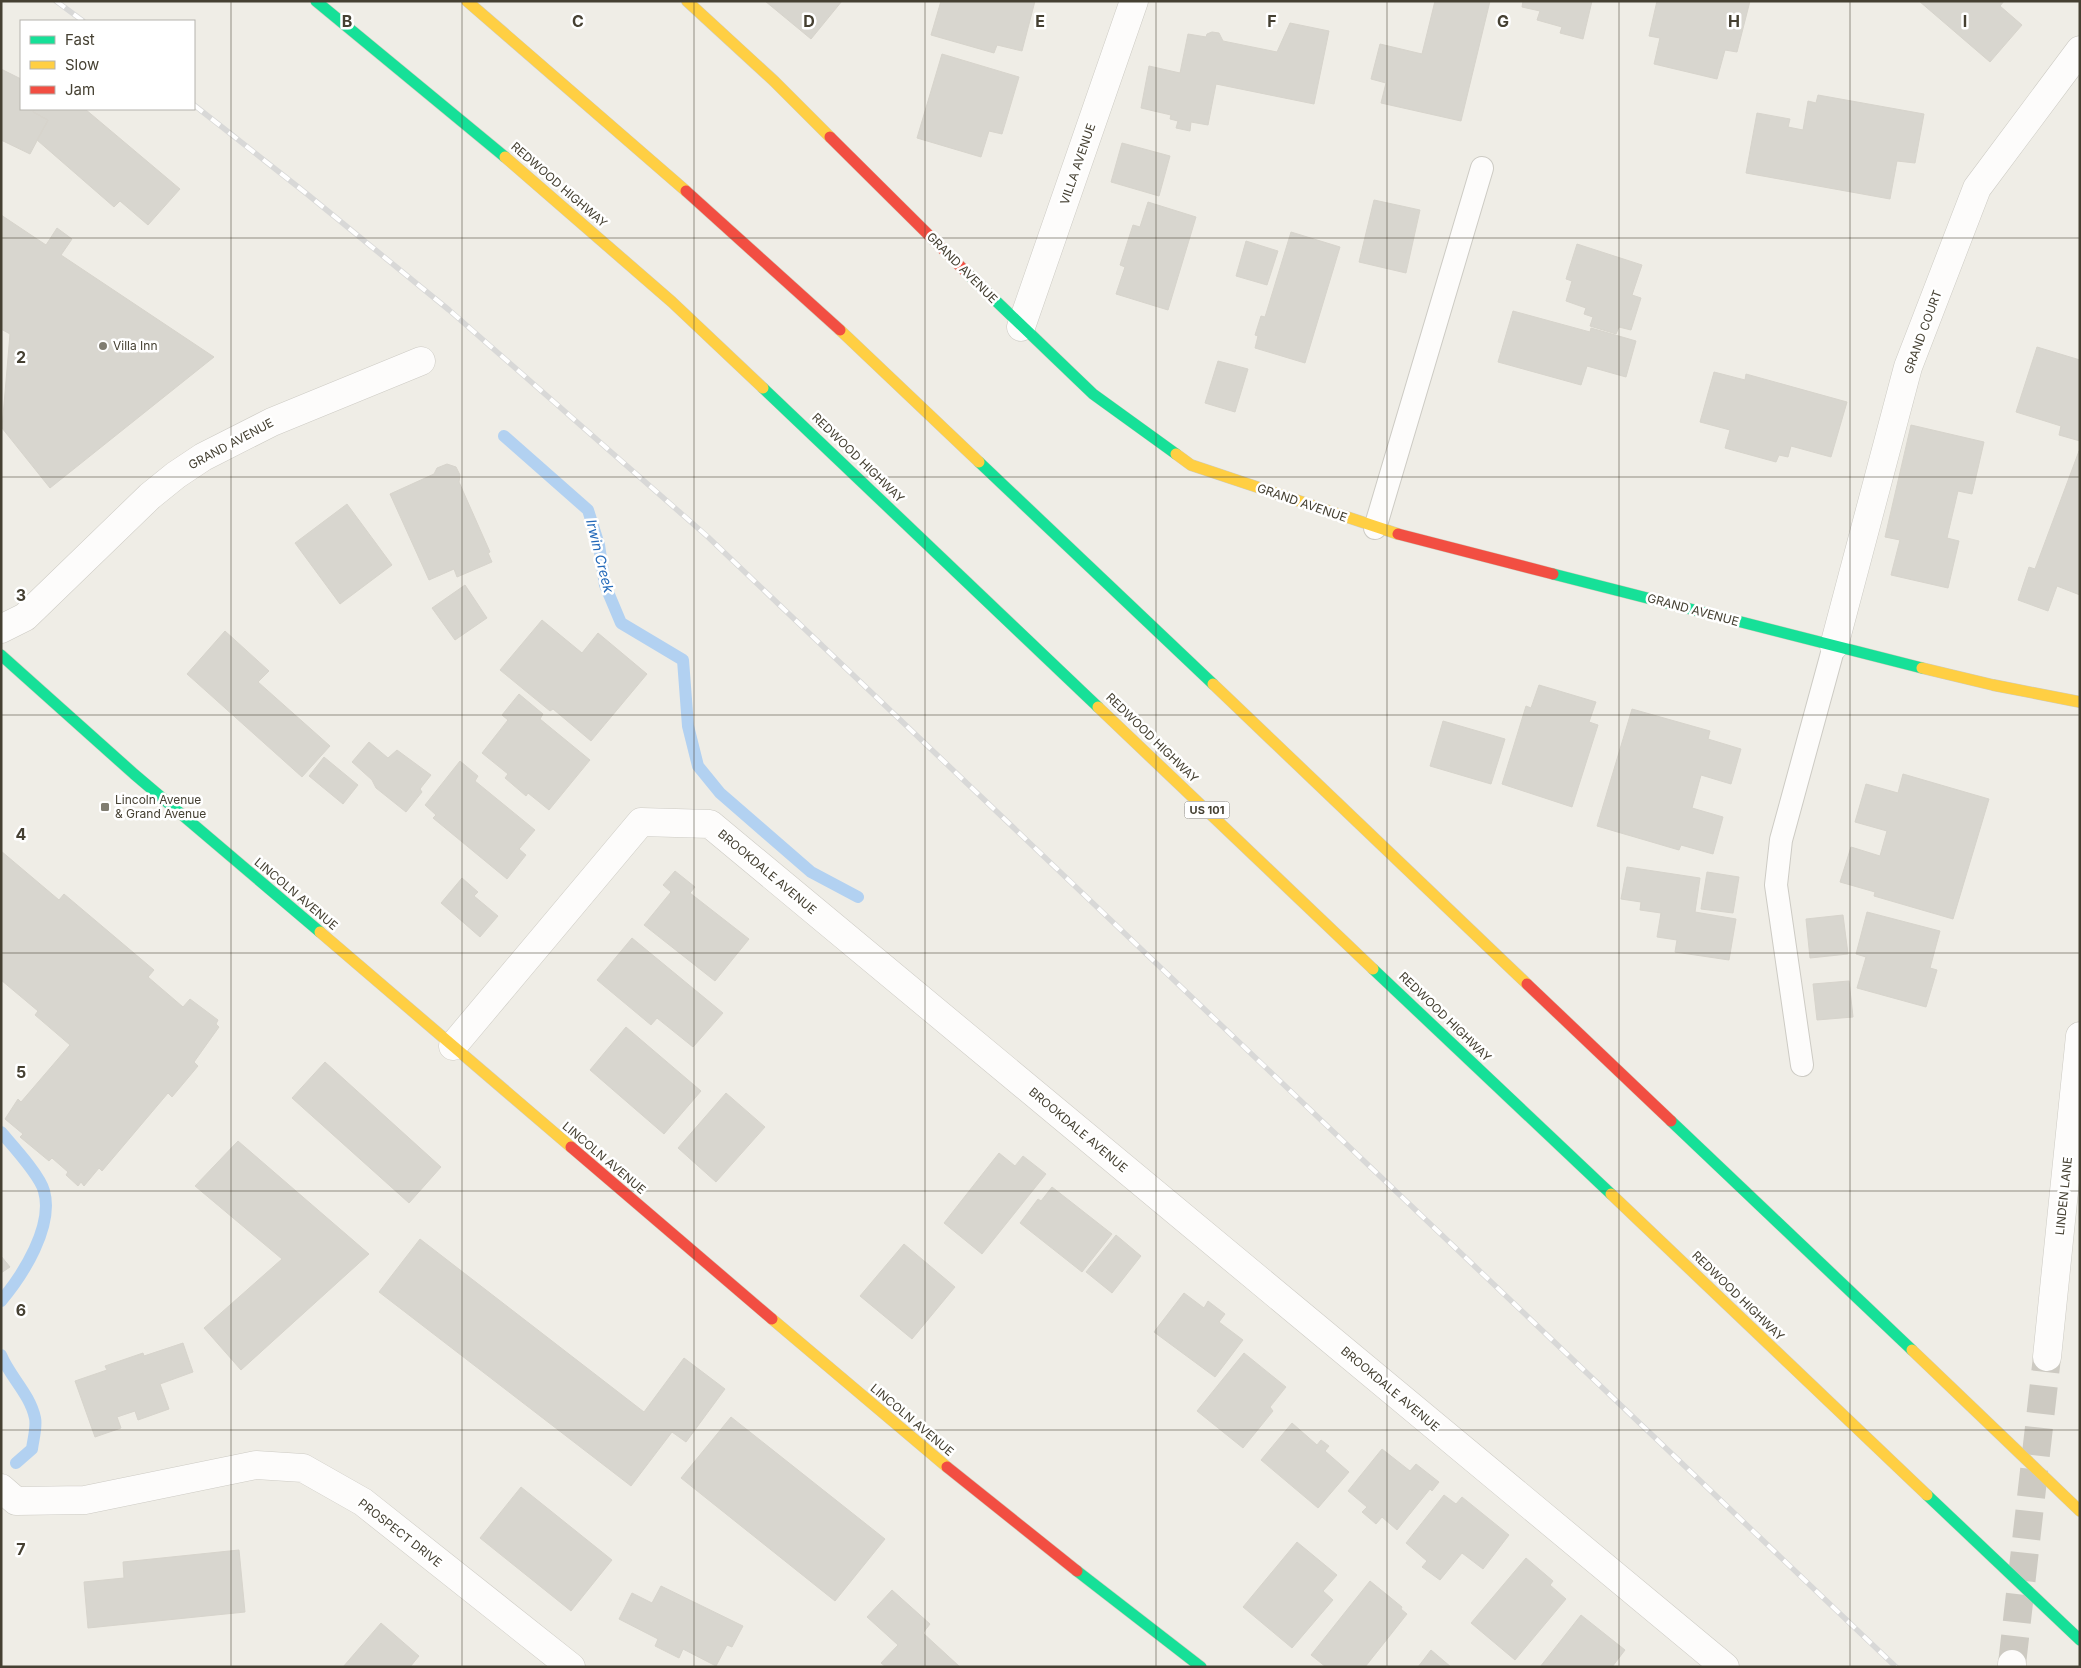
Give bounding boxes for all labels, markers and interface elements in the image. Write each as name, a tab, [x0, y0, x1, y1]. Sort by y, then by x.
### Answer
text: B	[342, 11, 352, 31]
text: C	[572, 11, 584, 31]
text: D	[803, 11, 815, 31]
text: E	[1035, 11, 1045, 31]
text: F	[1267, 11, 1277, 31]
text: G	[1497, 11, 1509, 31]
text: H	[1728, 11, 1740, 31]
text: I	[1963, 11, 1967, 31]
legend	[20, 20, 195, 110]
text: Fast	[65, 30, 95, 49]
text: Slow	[65, 55, 99, 74]
text: Jam	[65, 80, 95, 99]
street label: VILLA AVENUE	[1057, 121, 1098, 206]
street label: REDWOOD HIGHWAY	[508, 139, 610, 230]
street label: GRAND AVENUE	[924, 229, 1001, 306]
street label: GRAND COURT	[1900, 288, 1945, 376]
place label: Villa Inn	[113, 338, 158, 353]
marker: Villa Inn	[97, 340, 109, 352]
text: 2	[16, 347, 26, 367]
street label: REDWOOD HIGHWAY	[809, 410, 908, 506]
street label: GRAND AVENUE	[186, 415, 276, 472]
street label: GRAND AVENUE	[1255, 480, 1349, 525]
water label: Irwin Creek	[583, 517, 618, 595]
text: 3	[16, 585, 26, 605]
street label: GRAND AVENUE	[1646, 590, 1741, 629]
street label: REDWOOD HIGHWAY	[1103, 690, 1202, 786]
place label: Lincoln Avenue & Grand Avenue	[115, 792, 206, 821]
marker: Lincoln Avenue & Grand Avenue	[99, 801, 111, 813]
road number: US 101	[1184, 802, 1230, 818]
text: 4	[16, 824, 27, 844]
street label: BROOKDALE AVENUE	[715, 826, 820, 917]
street label: LINCOLN AVENUE	[252, 854, 341, 933]
street label: REDWOOD HIGHWAY	[1396, 969, 1495, 1065]
text: 5	[16, 1062, 26, 1082]
street label: BROOKDALE AVENUE	[1026, 1084, 1131, 1175]
street label: LINCOLN AVENUE	[560, 1118, 649, 1197]
street label: LINDEN LANE	[2052, 1156, 2075, 1236]
street label: REDWOOD HIGHWAY	[1689, 1248, 1788, 1344]
text: 6	[16, 1300, 26, 1320]
street label: BROOKDALE AVENUE	[1338, 1343, 1443, 1434]
street label: LINCOLN AVENUE	[868, 1380, 957, 1459]
street label: PROSPECT DRIVE	[355, 1495, 445, 1570]
text: 7	[16, 1539, 26, 1559]

